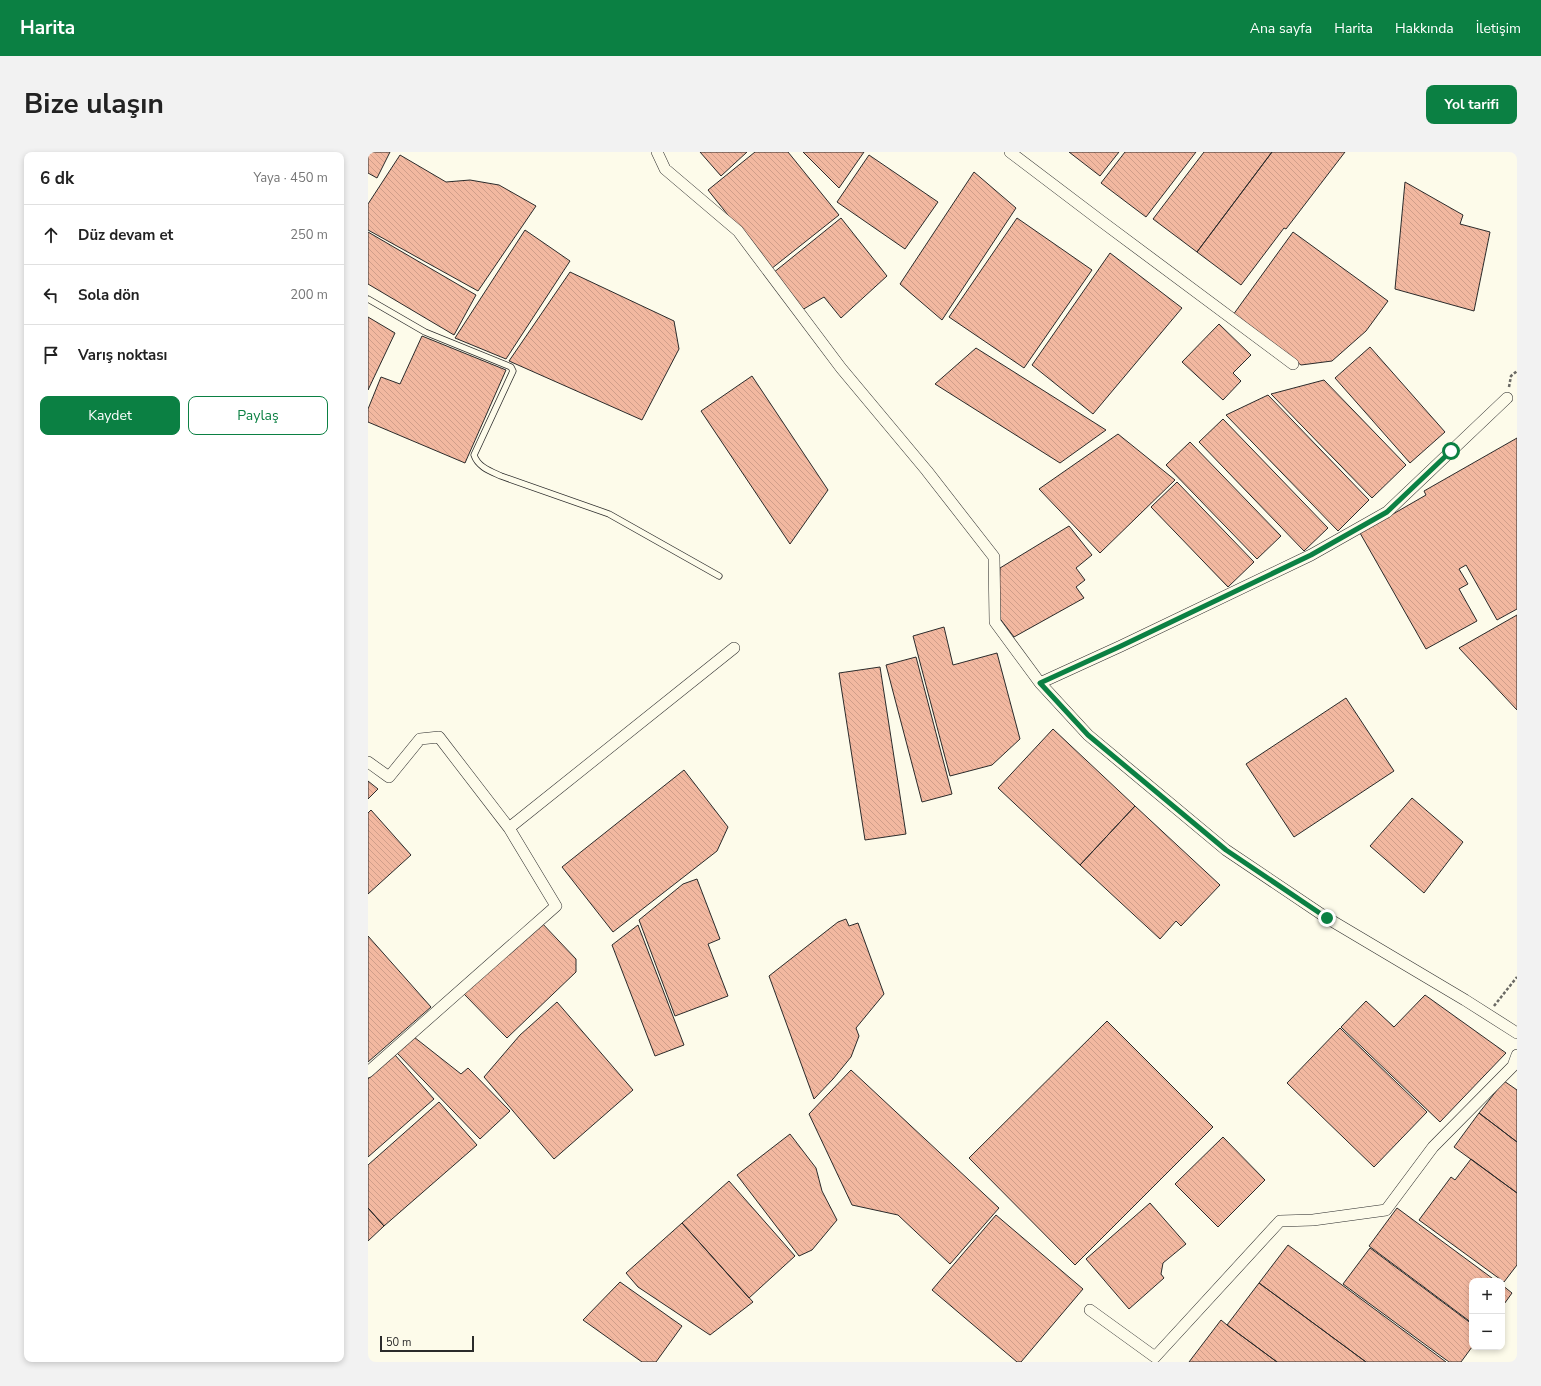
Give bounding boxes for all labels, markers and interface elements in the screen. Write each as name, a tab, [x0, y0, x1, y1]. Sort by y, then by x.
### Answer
text: Harita	[20, 15, 75, 41]
text: Ana sayfa	[1250, 19, 1312, 38]
text: Harita	[1334, 19, 1373, 38]
text: Hakkında	[1395, 19, 1454, 38]
text: İletişim	[1476, 19, 1521, 38]
text: Bize ulaşın	[24, 85, 164, 123]
button: Yol tarifi	[1426, 85, 1517, 124]
text: 6 dk	[40, 167, 74, 190]
text: Yaya · 450 m	[253, 169, 328, 187]
icon: ahead	[40, 224, 62, 246]
text: Düz devam et	[78, 225, 173, 245]
text: 250 m	[290, 226, 328, 244]
icon: left	[40, 284, 62, 306]
text: Sola dön	[78, 285, 140, 305]
text: 200 m	[290, 286, 328, 304]
icon: arrive	[40, 344, 62, 366]
text: Varış noktası	[78, 345, 167, 365]
button: Kaydet	[40, 396, 180, 435]
button: Paylaş	[188, 396, 328, 435]
route start	[1442, 442, 1460, 460]
route end	[1318, 909, 1336, 927]
map controls	[1469, 1278, 1505, 1350]
button: +	[1469, 1278, 1505, 1314]
button: −	[1469, 1314, 1505, 1350]
scale bar	[380, 1334, 474, 1353]
text: 50 m	[386, 1335, 411, 1350]

